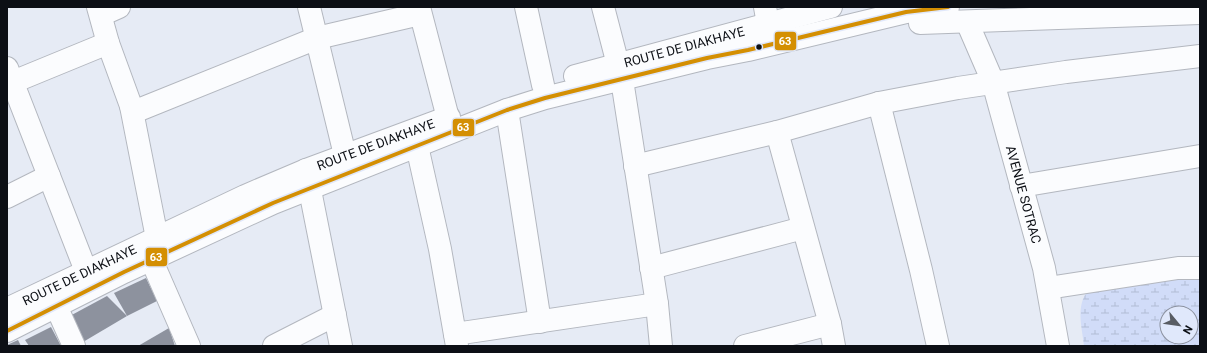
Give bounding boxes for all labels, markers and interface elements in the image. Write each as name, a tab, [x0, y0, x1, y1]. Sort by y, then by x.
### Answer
street label: ROUTE DE DIAKHAYE	[622, 23, 746, 70]
line badge: 63	[774, 31, 797, 51]
text: 63	[779, 35, 791, 48]
unlabelled marker	[754, 42, 764, 52]
street label: ROUTE DE DIAKHAYE	[315, 116, 436, 173]
line badge: 63	[452, 118, 475, 137]
text: 63	[457, 121, 469, 134]
street label: AVENUE SOTRAC	[1003, 144, 1044, 245]
street label: ROUTE DE DIAKHAYE	[20, 241, 139, 308]
line badge: 63	[145, 247, 168, 267]
text: 63	[150, 251, 162, 264]
north arrow	[1159, 305, 1199, 345]
text: N	[1180, 323, 1195, 336]

